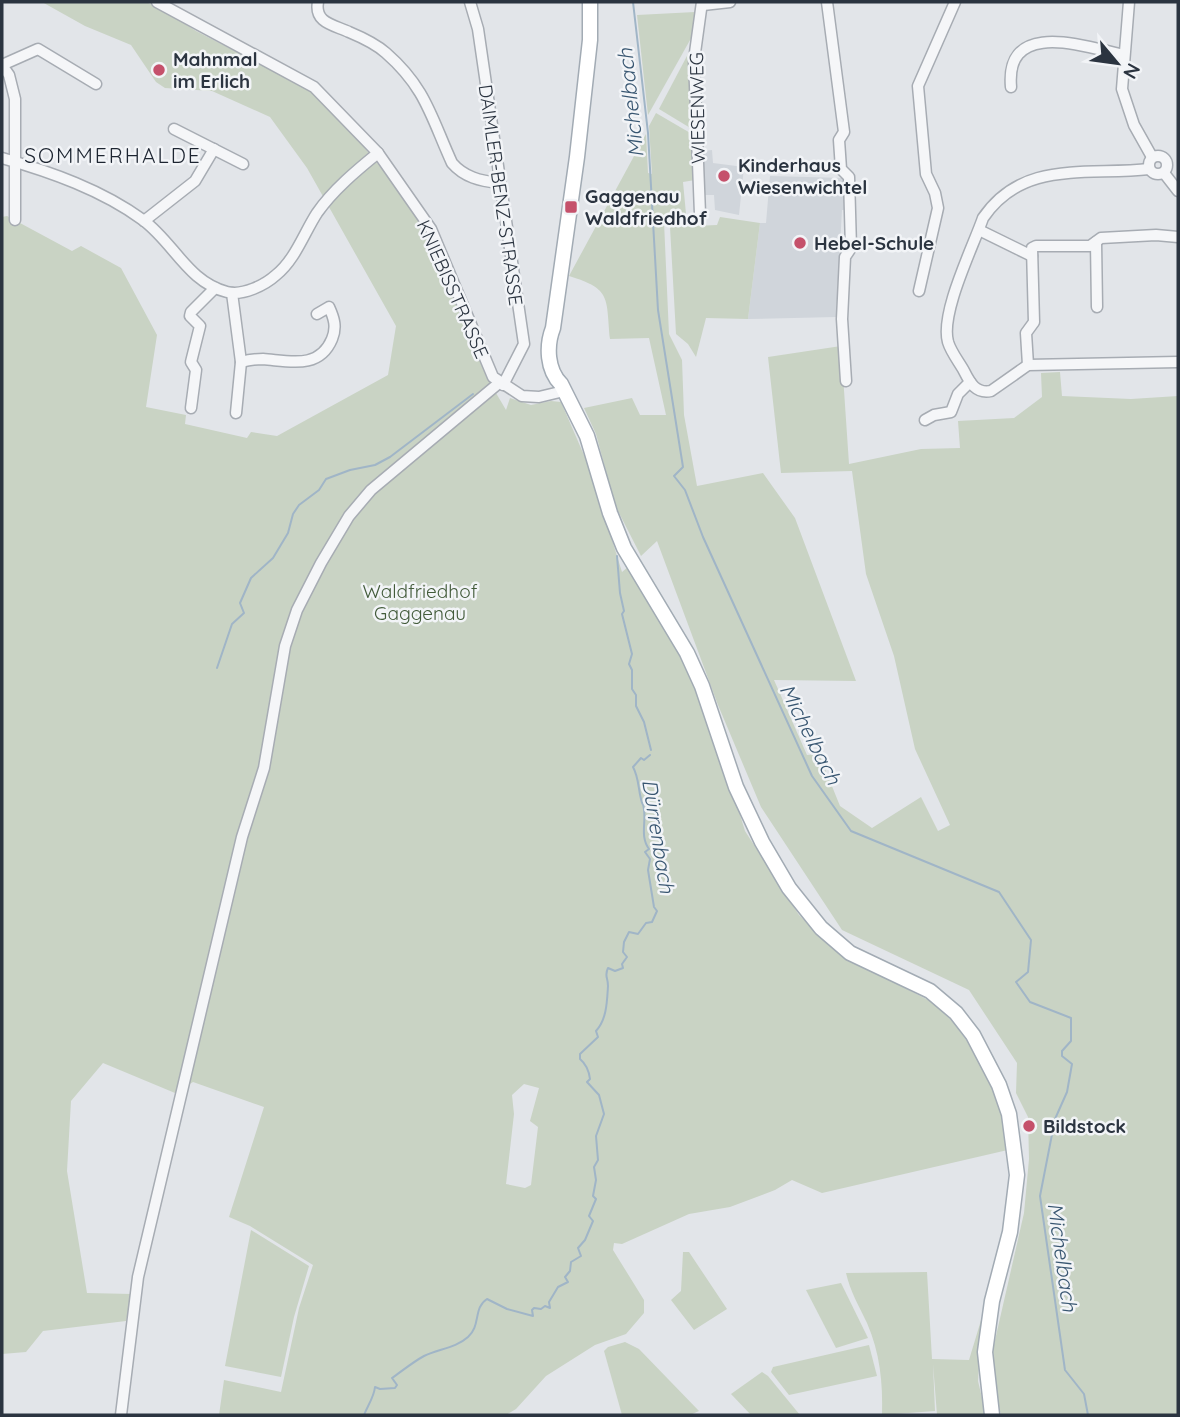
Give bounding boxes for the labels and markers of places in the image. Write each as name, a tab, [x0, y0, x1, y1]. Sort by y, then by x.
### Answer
place label: Mahnmal im Erlich	[173, 47, 258, 93]
marker: Mahnmal im Erlich	[151, 62, 167, 78]
place label: Kinderhaus Wiesenwichtel	[738, 153, 867, 199]
marker: Kinderhaus Wiesenwichtel	[716, 168, 732, 184]
place label: Gaggenau Waldfriedhof	[585, 184, 708, 230]
marker: Gaggenau Waldfriedhof	[563, 199, 579, 215]
place label: Hebel-Schule	[814, 231, 934, 255]
marker: Hebel-Schule	[792, 235, 808, 251]
place label: Bildstock	[1043, 1114, 1126, 1138]
marker: Bildstock	[1021, 1118, 1037, 1134]

